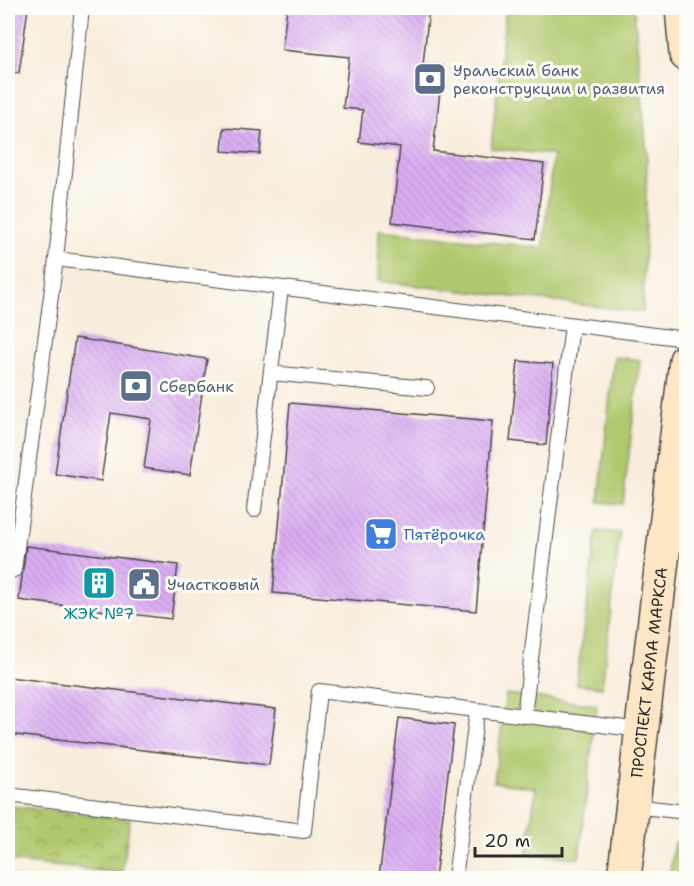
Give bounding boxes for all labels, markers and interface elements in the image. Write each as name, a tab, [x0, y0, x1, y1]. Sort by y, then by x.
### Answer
place label: Уральский банк реконструкции и развития	[453, 60, 665, 99]
bank icon: Уральский банк реконструкции и развития	[412, 61, 448, 97]
bank icon: Сбербанк	[118, 368, 154, 404]
place label: Сбербанк	[159, 376, 234, 397]
supermarket icon: Пятёрочка	[363, 516, 399, 552]
place label: Пятёрочка	[404, 524, 485, 545]
building icon: ЖЭК №7	[81, 565, 117, 601]
public building icon: Участковый	[126, 566, 162, 602]
street label: ПРОСПЕКТ КАРЛА МАРКСА	[626, 566, 672, 779]
place label: Участковый	[167, 574, 260, 595]
place label: ЖЭК №7	[64, 603, 135, 624]
scale bar	[475, 820, 562, 858]
text: 20 m	[484, 829, 530, 853]

